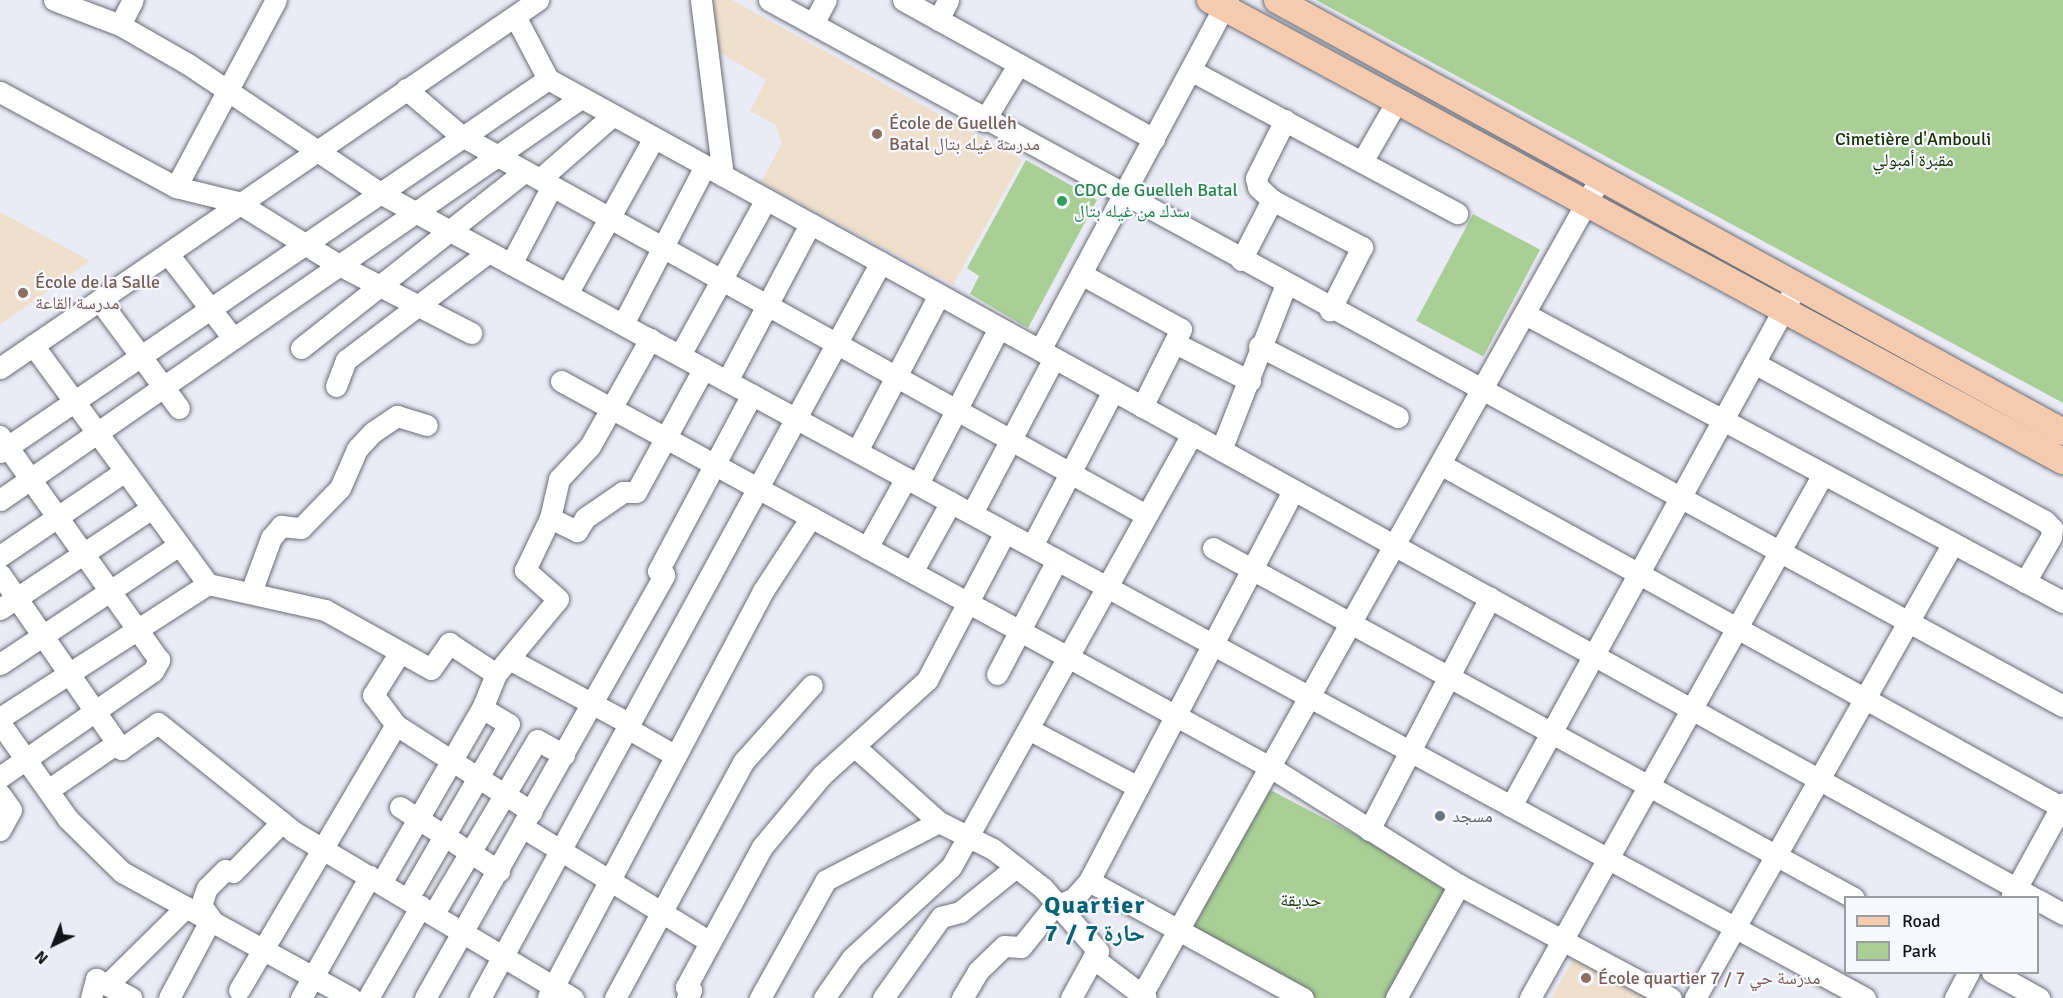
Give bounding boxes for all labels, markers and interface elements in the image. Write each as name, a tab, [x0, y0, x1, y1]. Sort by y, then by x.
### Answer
place label: École de Guelleh Batal مدرسة غيله بتال	[889, 113, 1040, 156]
marker: École de Guelleh Batal مدرسة غيله بتال	[870, 127, 884, 141]
park label: Cimetière d'Ambouli مقبرة أمبولي	[1835, 129, 1991, 172]
place label: CDC de Guelleh Batal سدك من غيله بتال	[1074, 180, 1238, 222]
marker: CDC de Guelleh Batal سدك من غيله بتال	[1055, 194, 1069, 208]
place label: École de la Salle مدرسة القاعة	[35, 272, 160, 314]
marker: École de la Salle مدرسة القاعة	[16, 286, 30, 300]
place label: مسجد	[1452, 805, 1493, 827]
marker: مسجد	[1433, 809, 1447, 823]
park label: حديقة	[1280, 889, 1322, 911]
district label: Quartier 7 / حارة 7	[1044, 892, 1146, 948]
legend	[1844, 896, 2039, 974]
text: Road	[1902, 910, 1941, 932]
north arrow	[24, 914, 84, 974]
text: Park	[1902, 940, 1937, 962]
text: N	[31, 946, 53, 968]
place label: École quartier 7 / مدرسة حي 7	[1598, 967, 1821, 989]
marker: École quartier 7 / مدرسة حي 7	[1579, 971, 1593, 985]

